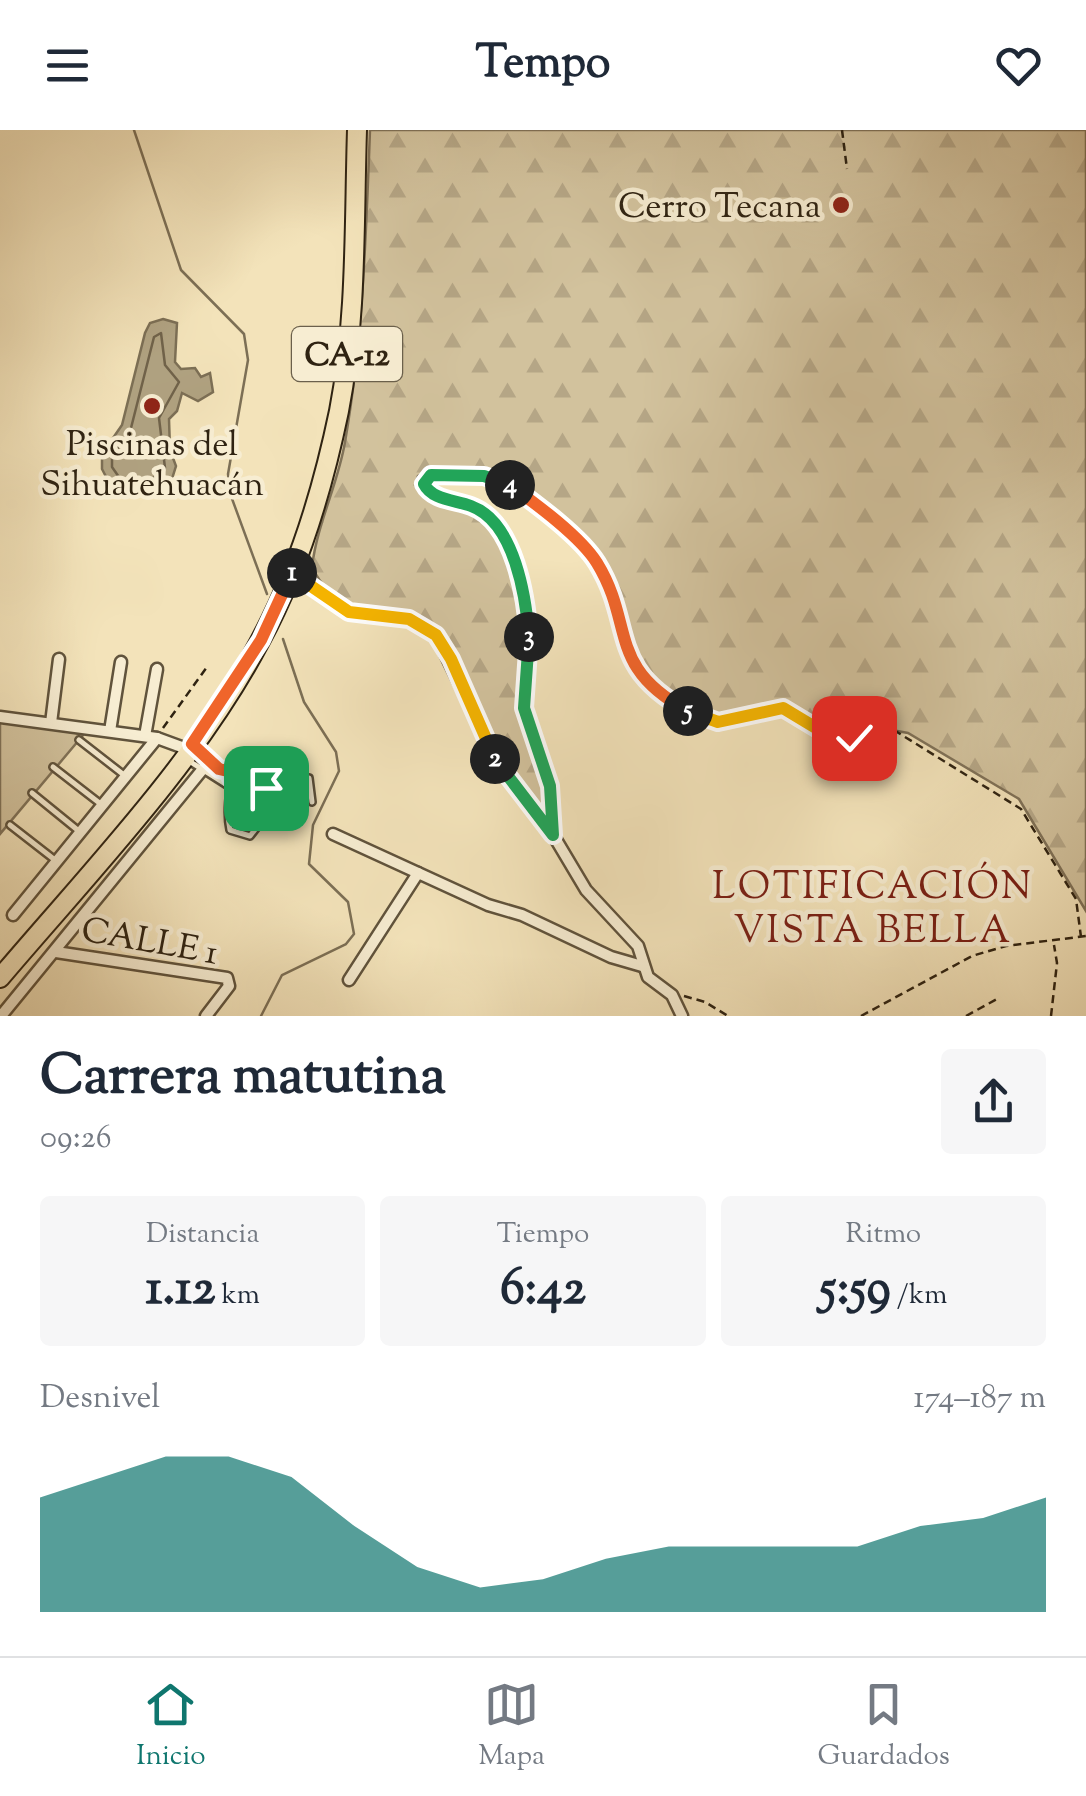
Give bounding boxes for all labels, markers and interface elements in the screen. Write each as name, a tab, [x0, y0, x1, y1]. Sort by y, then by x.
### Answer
text: Tempo	[475, 33, 611, 98]
icon: menu	[40, 38, 95, 93]
icon: heart	[991, 38, 1046, 93]
place label: Cerro Tecana	[618, 183, 821, 234]
marker: Cerro Tecana	[830, 194, 852, 216]
road number: CA-12	[292, 327, 402, 381]
marker: Piscinas del Sihuatehuacán	[141, 395, 163, 417]
place label: Piscinas del Sihuatehuacán	[40, 421, 264, 512]
pin: 4	[485, 460, 535, 510]
text: 4	[503, 465, 517, 505]
pin: 1	[267, 548, 317, 598]
text: 1	[287, 553, 297, 593]
pin: 3	[504, 612, 554, 662]
text: 3	[523, 617, 535, 657]
pin: 5	[663, 686, 713, 736]
text: 5	[683, 691, 693, 731]
pin	[812, 696, 897, 781]
icon: check	[827, 711, 882, 766]
pin: 2	[470, 734, 520, 784]
text: 2	[488, 739, 502, 779]
pin	[224, 746, 309, 831]
icon: arrive	[239, 761, 294, 816]
district label: LOTIFICACIÓN VISTA BELLA	[712, 861, 1034, 960]
street label: CALLE 1	[77, 906, 222, 981]
text: Carrera matutina	[40, 1039, 446, 1118]
button: share	[941, 1049, 1046, 1154]
text: 09:26	[40, 1116, 112, 1162]
text: Distancia	[146, 1215, 259, 1255]
text: Tiempo	[497, 1215, 589, 1255]
text: Ritmo	[845, 1215, 921, 1255]
text: 1.12	[145, 1255, 215, 1327]
text: 6:42	[500, 1255, 586, 1327]
text: 5:59	[819, 1255, 891, 1327]
text: km	[215, 1276, 260, 1316]
text: /km	[891, 1276, 947, 1316]
text: Desnivel	[40, 1376, 160, 1422]
text: 174–187 m	[914, 1376, 1046, 1422]
tab: Inicio	[136, 1677, 206, 1777]
tab: Mapa	[478, 1677, 545, 1777]
tab: Guardados	[817, 1677, 950, 1777]

